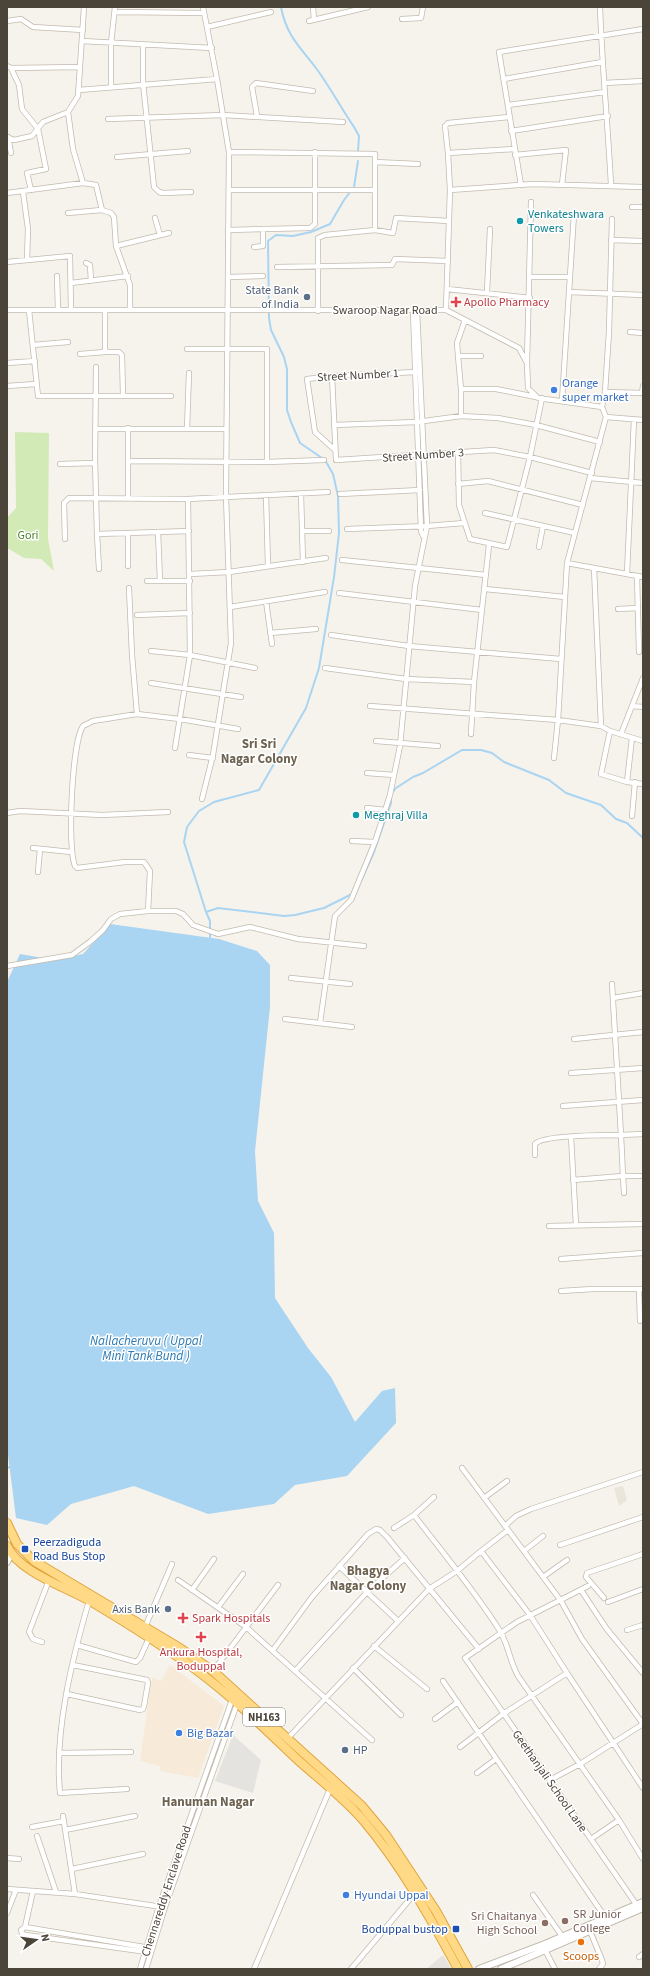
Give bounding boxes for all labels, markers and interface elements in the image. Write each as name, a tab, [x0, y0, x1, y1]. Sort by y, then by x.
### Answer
place label: Venkateshwara Towers	[528, 206, 604, 237]
marker: Venkateshwara Towers	[515, 216, 525, 226]
place label: State Bank of India	[245, 282, 299, 313]
marker: State Bank of India	[302, 292, 312, 302]
place label: Apollo Pharmacy	[464, 294, 550, 311]
marker: Apollo Pharmacy	[451, 297, 461, 307]
street label: Swaroop Nagar Road	[332, 302, 438, 319]
street label: Street Number 1	[317, 365, 399, 386]
place label: Orange super market	[562, 375, 629, 406]
marker: Orange super market	[549, 385, 559, 395]
street label: Street Number 3	[382, 444, 464, 467]
park label: Gori	[17, 527, 39, 544]
district label: Sri Sri Nagar Colony	[221, 735, 298, 768]
place label: Meghraj Villa	[364, 807, 428, 824]
marker: Meghraj Villa	[351, 810, 361, 820]
water label: Nallacheruvu ( Uppal Mini Tank Bund )	[90, 1332, 203, 1365]
place label: Peerzadiguda Road Bus Stop	[33, 1534, 106, 1565]
marker: Peerzadiguda Road Bus Stop	[20, 1544, 30, 1554]
district label: Bhagya Nagar Colony	[330, 1562, 407, 1595]
place label: Axis Bank	[112, 1601, 160, 1618]
marker: Axis Bank	[163, 1604, 173, 1614]
place label: Spark Hospitals	[192, 1610, 270, 1627]
marker: Spark Hospitals	[177, 1612, 189, 1624]
marker: Ankura Hospital, Boduppal	[195, 1631, 207, 1643]
place label: Ankura Hospital, Boduppal	[160, 1644, 242, 1675]
road number: NH163	[243, 1708, 285, 1726]
place label: Big Bazar	[187, 1725, 234, 1742]
street label: Geethanjali School Lane	[508, 1727, 591, 1836]
marker: Big Bazar	[174, 1728, 184, 1738]
place label: HP	[353, 1742, 368, 1759]
marker: HP	[340, 1745, 350, 1755]
district label: Hanuman Nagar	[162, 1793, 255, 1811]
street label: Chennareddy Enclave Road	[137, 1823, 196, 1959]
place label: Hyundai Uppal	[354, 1887, 429, 1904]
marker: Hyundai Uppal	[341, 1890, 351, 1900]
place label: SR Junior College	[573, 1906, 622, 1937]
place label: Sri Chaitanya High School	[471, 1908, 537, 1939]
marker: SR Junior College	[560, 1916, 570, 1926]
marker: Sri Chaitanya High School	[540, 1918, 550, 1928]
north arrow	[16, 1920, 56, 1960]
place label: Boduppal bustop	[362, 1921, 448, 1938]
marker: Boduppal bustop	[451, 1924, 461, 1934]
text: N	[37, 1933, 53, 1943]
marker: Scoops	[576, 1937, 586, 1947]
place label: Scoops	[563, 1948, 599, 1965]

